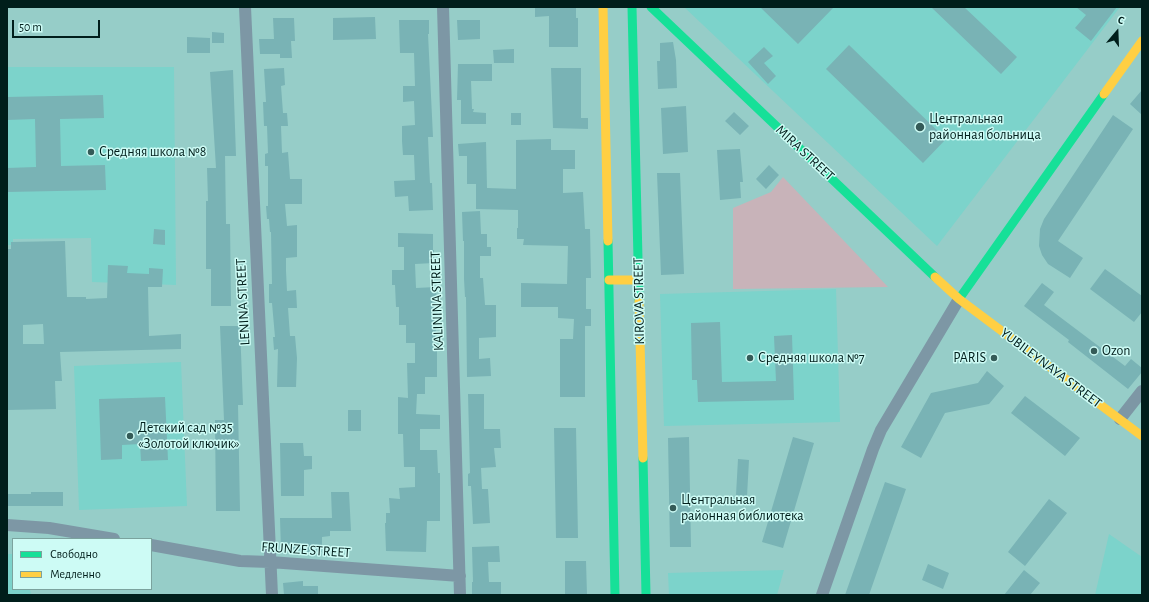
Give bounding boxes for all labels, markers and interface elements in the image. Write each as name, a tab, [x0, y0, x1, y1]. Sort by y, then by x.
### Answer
scale bar	[14, 12, 102, 38]
north arrow	[1097, 12, 1137, 52]
text: С	[1116, 14, 1126, 26]
text: 50 m	[19, 21, 42, 33]
place label: Центральная районная больница	[929, 111, 1041, 144]
marker: Центральная районная больница	[914, 121, 926, 133]
street label: MIRA STREET	[772, 122, 838, 184]
place label: Средняя школа №8	[99, 144, 206, 160]
marker: Средняя школа №8	[86, 147, 96, 157]
street label: KALININA STREET	[427, 251, 447, 351]
street label: KIROVA STREET	[630, 257, 648, 345]
street label: LENINA STREET	[232, 258, 254, 346]
street label: YUBILEYNAYA STREET	[997, 324, 1105, 412]
place label: Ozon	[1102, 343, 1130, 359]
marker: Ozon	[1089, 346, 1099, 356]
place label: Средняя школа №7	[758, 350, 865, 366]
place label: PARIS	[953, 350, 986, 366]
marker: Средняя школа №7	[745, 353, 755, 363]
marker: PARIS	[989, 353, 999, 363]
place label: Детский сад №35 «Золотой ключик»	[138, 420, 240, 452]
marker: Детский сад №35 «Золотой ключик»	[125, 431, 135, 441]
place label: Центральная районная библиотека	[681, 492, 804, 524]
marker: Центральная районная библиотека	[668, 503, 678, 513]
legend	[12, 538, 152, 590]
street label: FRUNZE STREET	[261, 538, 351, 562]
text: Свободно	[50, 548, 98, 560]
text: Медленно	[50, 568, 101, 580]

